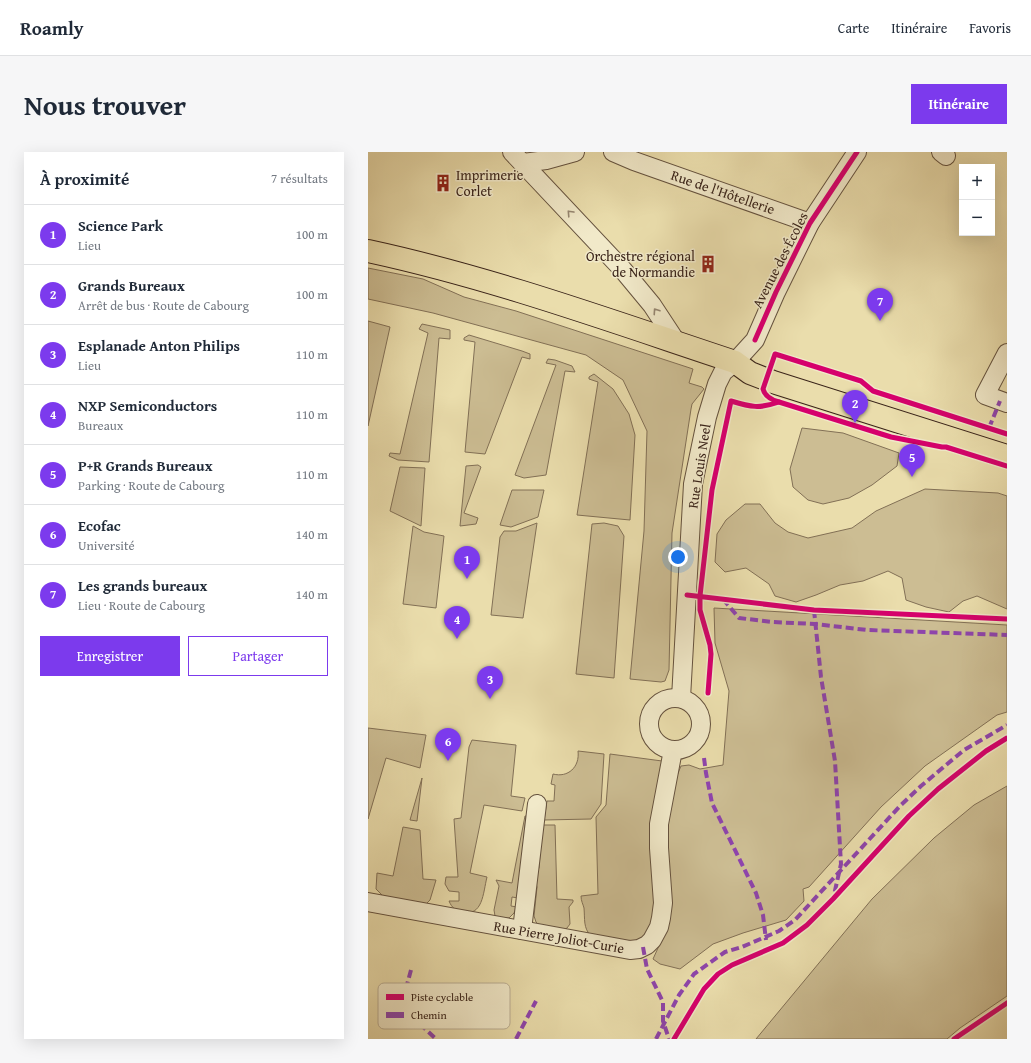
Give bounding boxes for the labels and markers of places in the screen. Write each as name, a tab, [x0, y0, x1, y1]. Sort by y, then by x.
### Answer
place label: Imprimerie Corlet	[456, 165, 524, 201]
building icon: Imprimerie Corlet	[433, 173, 453, 193]
place label: Orchestre régional de Normandie	[586, 246, 695, 282]
building icon: Orchestre régional de Normandie	[698, 254, 718, 274]
pin: 7	[867, 288, 893, 321]
pin: 2	[842, 390, 868, 423]
pin: 5	[899, 444, 925, 477]
pin: 1	[454, 546, 480, 579]
pin: 4	[444, 606, 470, 639]
pin: 3	[477, 666, 503, 699]
pin: 6	[435, 728, 461, 761]

